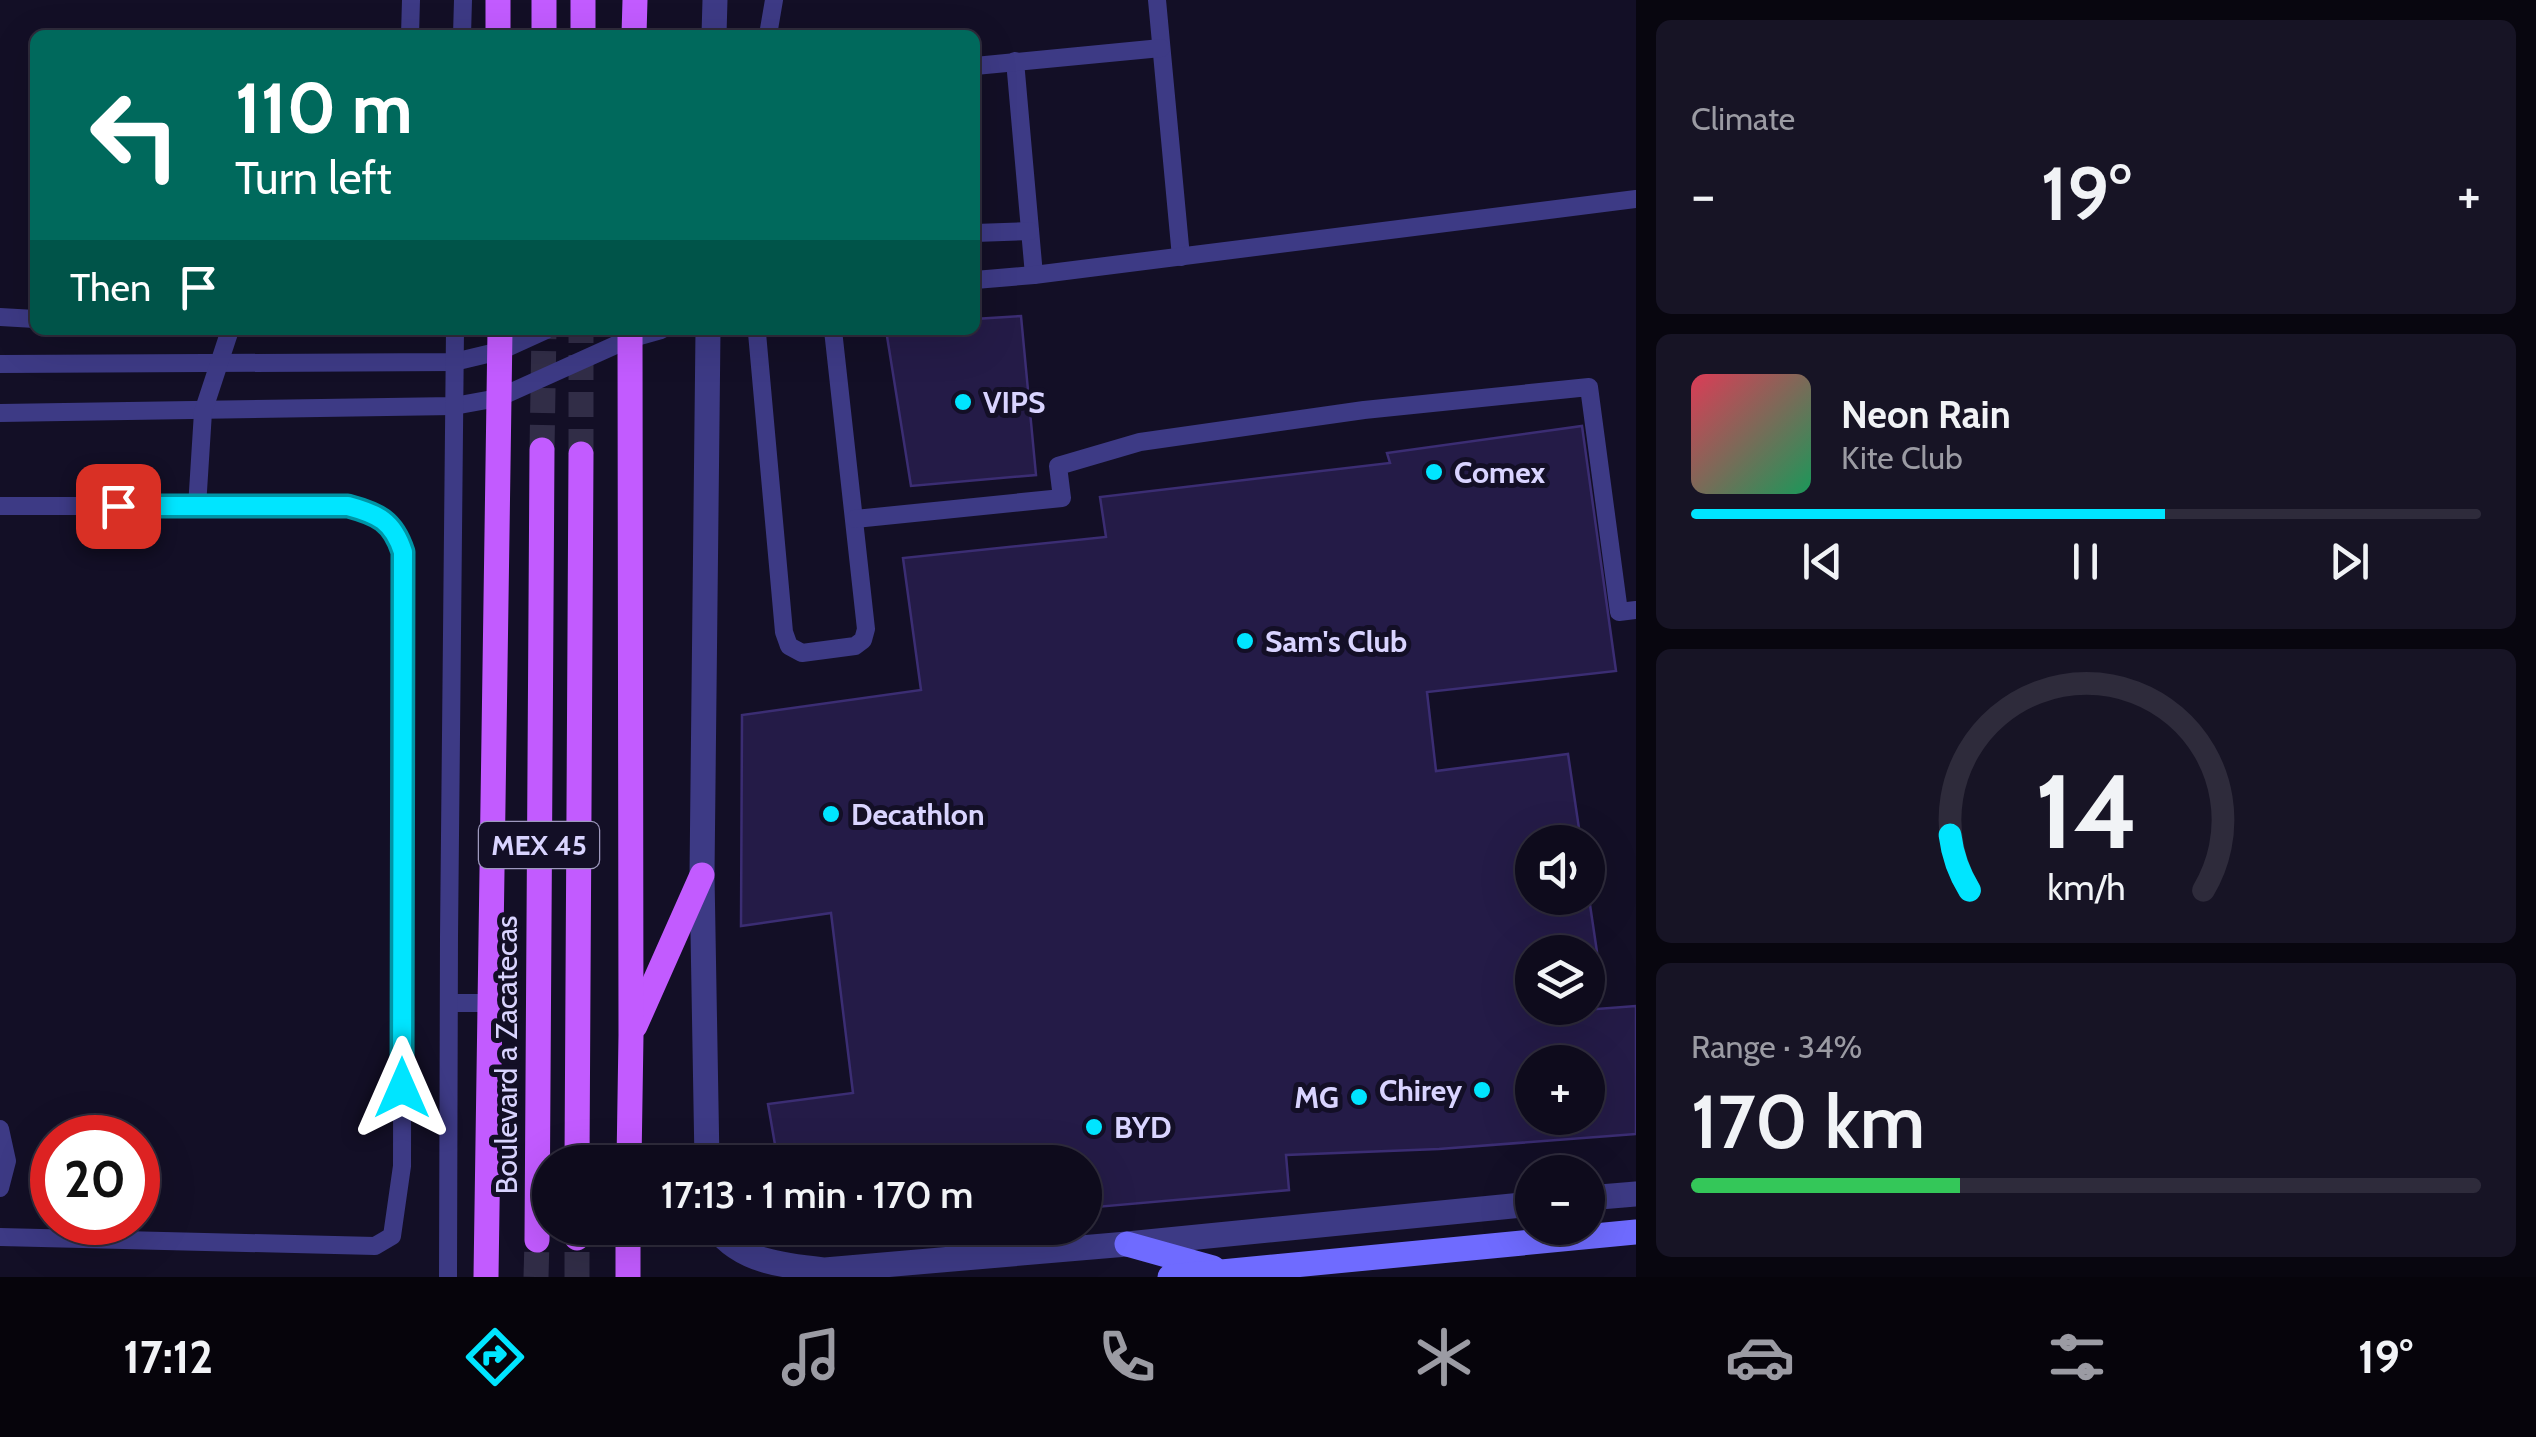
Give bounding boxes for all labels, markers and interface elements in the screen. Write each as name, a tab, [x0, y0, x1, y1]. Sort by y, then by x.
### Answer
text: 110 m	[235, 65, 413, 151]
icon: left	[70, 70, 200, 200]
text: Climate	[1691, 99, 1795, 138]
text: 19°	[2041, 148, 2131, 239]
text: Turn left	[235, 151, 392, 205]
text: −	[1691, 161, 1715, 228]
text: +	[2457, 161, 2481, 228]
icon: arrive	[171, 260, 226, 315]
text: Then	[70, 264, 151, 311]
place label: VIPS	[983, 384, 1045, 421]
marker: VIPS	[952, 391, 974, 413]
text: Neon Rain	[1841, 391, 2011, 438]
text: Kite Club	[1841, 438, 1963, 477]
place label: Comex	[1454, 454, 1545, 491]
marker: Comex	[1423, 461, 1445, 483]
pin	[76, 464, 161, 549]
icon: arrive	[91, 479, 146, 534]
icon: previous	[1795, 534, 1850, 589]
icon: pause	[2058, 534, 2113, 589]
icon: next	[2322, 534, 2377, 589]
place label: Sam's Club	[1265, 623, 1407, 660]
marker: Sam's Club	[1234, 630, 1256, 652]
text: 14	[2035, 748, 2137, 874]
place label: Decathlon	[851, 796, 984, 833]
marker: Decathlon	[820, 803, 842, 825]
road number: MEX 45	[479, 822, 599, 868]
map controls	[1515, 825, 1605, 1245]
button: sound	[1515, 825, 1605, 915]
text: km/h	[2047, 866, 2125, 909]
street label: Boulevard a Zacatecas	[488, 915, 525, 1195]
button: layers	[1515, 935, 1605, 1025]
text: Range · 34%	[1691, 1027, 1862, 1066]
position arrow	[350, 1036, 454, 1140]
button: +	[1515, 1045, 1605, 1135]
place label: Chirey	[1379, 1072, 1463, 1109]
text: 170 km	[1691, 1076, 1925, 1167]
place label: MG	[1294, 1079, 1339, 1116]
marker: Chirey	[1471, 1079, 1493, 1101]
marker: MG	[1348, 1086, 1370, 1108]
place label: BYD	[1114, 1109, 1172, 1146]
speed limit sign: 20	[30, 1115, 160, 1245]
marker: BYD	[1083, 1116, 1105, 1138]
button: −	[1515, 1155, 1605, 1245]
text: 17:13 · 1 min · 170 m	[661, 1171, 973, 1218]
icon: directions	[460, 1322, 530, 1392]
icon: music	[776, 1322, 846, 1392]
icon: phone	[1092, 1322, 1162, 1392]
icon: climate	[1409, 1322, 1479, 1392]
icon: car	[1725, 1322, 1795, 1392]
icon: filters	[2042, 1322, 2112, 1392]
text: 17:12	[123, 1330, 213, 1384]
text: 19°	[2358, 1330, 2413, 1384]

